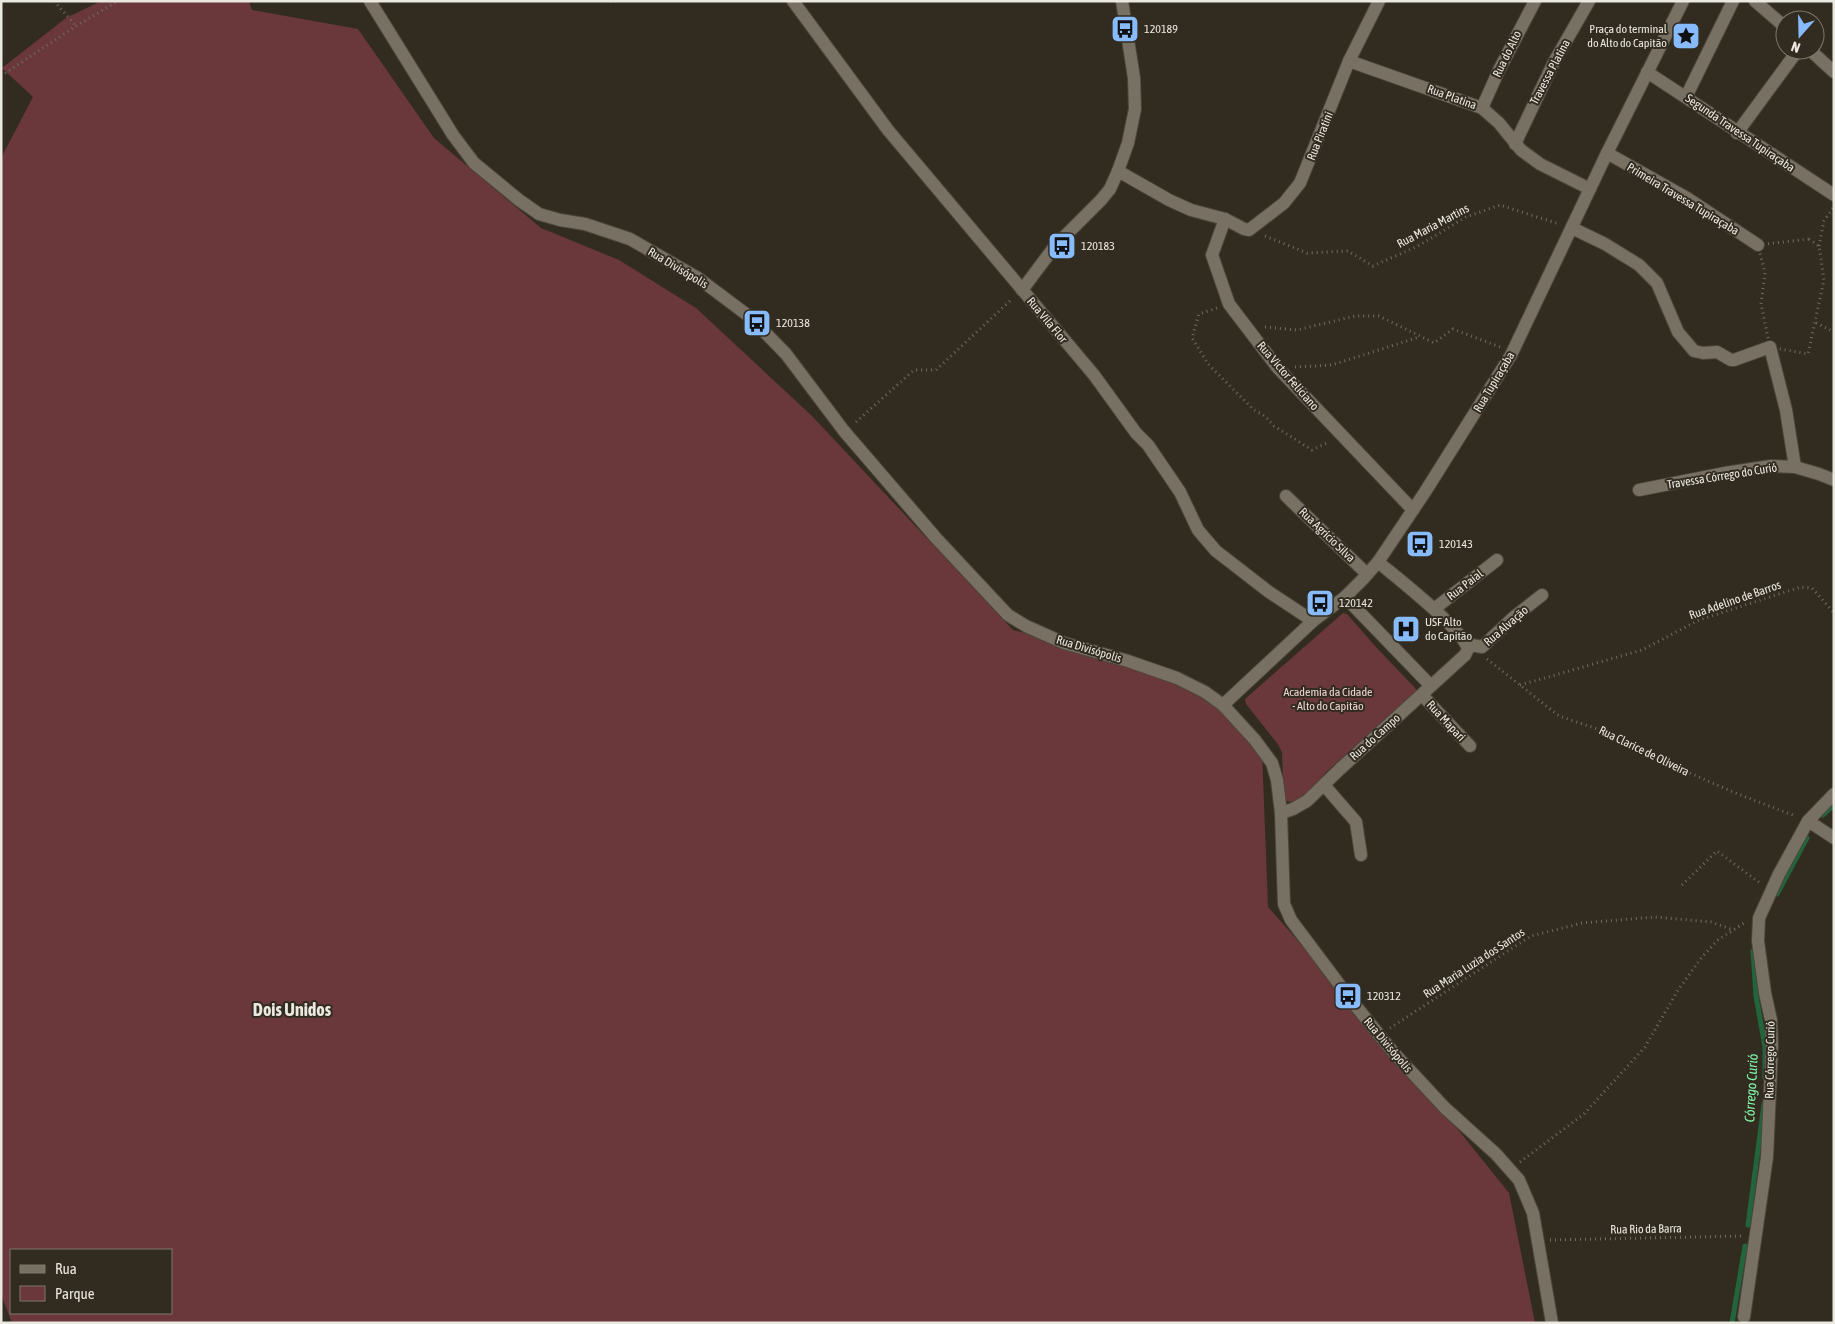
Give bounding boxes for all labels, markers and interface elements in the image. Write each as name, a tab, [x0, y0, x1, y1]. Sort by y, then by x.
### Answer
north arrow	[1775, 10, 1825, 60]
bus stop icon: 120189	[1110, 14, 1140, 44]
place icon: Praça do terminal do Alto do Capitão	[1671, 21, 1701, 51]
place label: 120189	[1144, 22, 1178, 36]
place label: Praça do terminal do Alto do Capitão	[1587, 22, 1668, 50]
street label: Rua do Alto	[1490, 28, 1524, 80]
street label: Travessa Platina	[1527, 37, 1573, 107]
text: N	[1789, 38, 1802, 56]
street label: Rua Platina	[1426, 82, 1478, 112]
street label: Segunda Travessa Tupiraçaba	[1683, 91, 1797, 175]
street label: Rua Piratini	[1304, 110, 1336, 162]
street label: Primeira Travessa Tupiraçaba	[1625, 160, 1741, 238]
street label: Rua Maria Martins	[1395, 201, 1471, 251]
bus stop icon: 120183	[1047, 231, 1077, 261]
place label: 120183	[1081, 239, 1115, 253]
street label: Rua Divisópolis	[645, 245, 711, 291]
street label: Rua Vila Flor	[1024, 294, 1070, 346]
bus stop icon: 120138	[742, 308, 772, 338]
place label: 120138	[776, 316, 810, 330]
street label: Rua Victor Feliciano	[1254, 339, 1322, 413]
street label: Rua Tupiraçaba	[1470, 349, 1518, 415]
street label: Travessa Córrego do Curió	[1666, 460, 1778, 492]
street label: Rua Agrício Silva	[1296, 505, 1358, 565]
bus stop icon: 120143	[1405, 529, 1435, 559]
place label: 120143	[1439, 537, 1473, 551]
street label: Rua Paial	[1444, 566, 1486, 603]
street label: Rua Adelino de Barros	[1687, 578, 1783, 622]
bus stop icon: 120142	[1305, 588, 1335, 618]
place label: 120142	[1339, 596, 1373, 610]
street label: Rua Alvação	[1481, 603, 1531, 649]
hospital icon: USF Alto do Capitão	[1391, 614, 1421, 644]
place label: USF Alto do Capitão	[1425, 615, 1472, 643]
street label: Rua Divisópolis	[1055, 632, 1123, 666]
park label: Academia da Cidade - Alto do Capitão	[1283, 685, 1373, 713]
street label: Rua Mapari	[1424, 698, 1468, 744]
street label: Rua do Campo	[1347, 711, 1403, 763]
street label: Rua Clarice de Oliveira	[1597, 723, 1691, 779]
street label: Rua Maria Luzia dos Santos	[1421, 925, 1527, 1001]
bus stop icon: 120312	[1333, 981, 1363, 1011]
place label: 120312	[1367, 989, 1401, 1003]
district label: Dois Unidos	[253, 999, 332, 1020]
street label: Rua Divisópolis	[1361, 1015, 1415, 1075]
street label: Rua Córrego Curió	[1762, 1021, 1778, 1099]
water label: Córrego Curió	[1741, 1053, 1761, 1123]
street label: Rua Rio da Barra	[1610, 1221, 1682, 1237]
legend	[10, 1249, 172, 1314]
text: Rua	[55, 1260, 77, 1277]
text: Parque	[55, 1285, 95, 1302]

